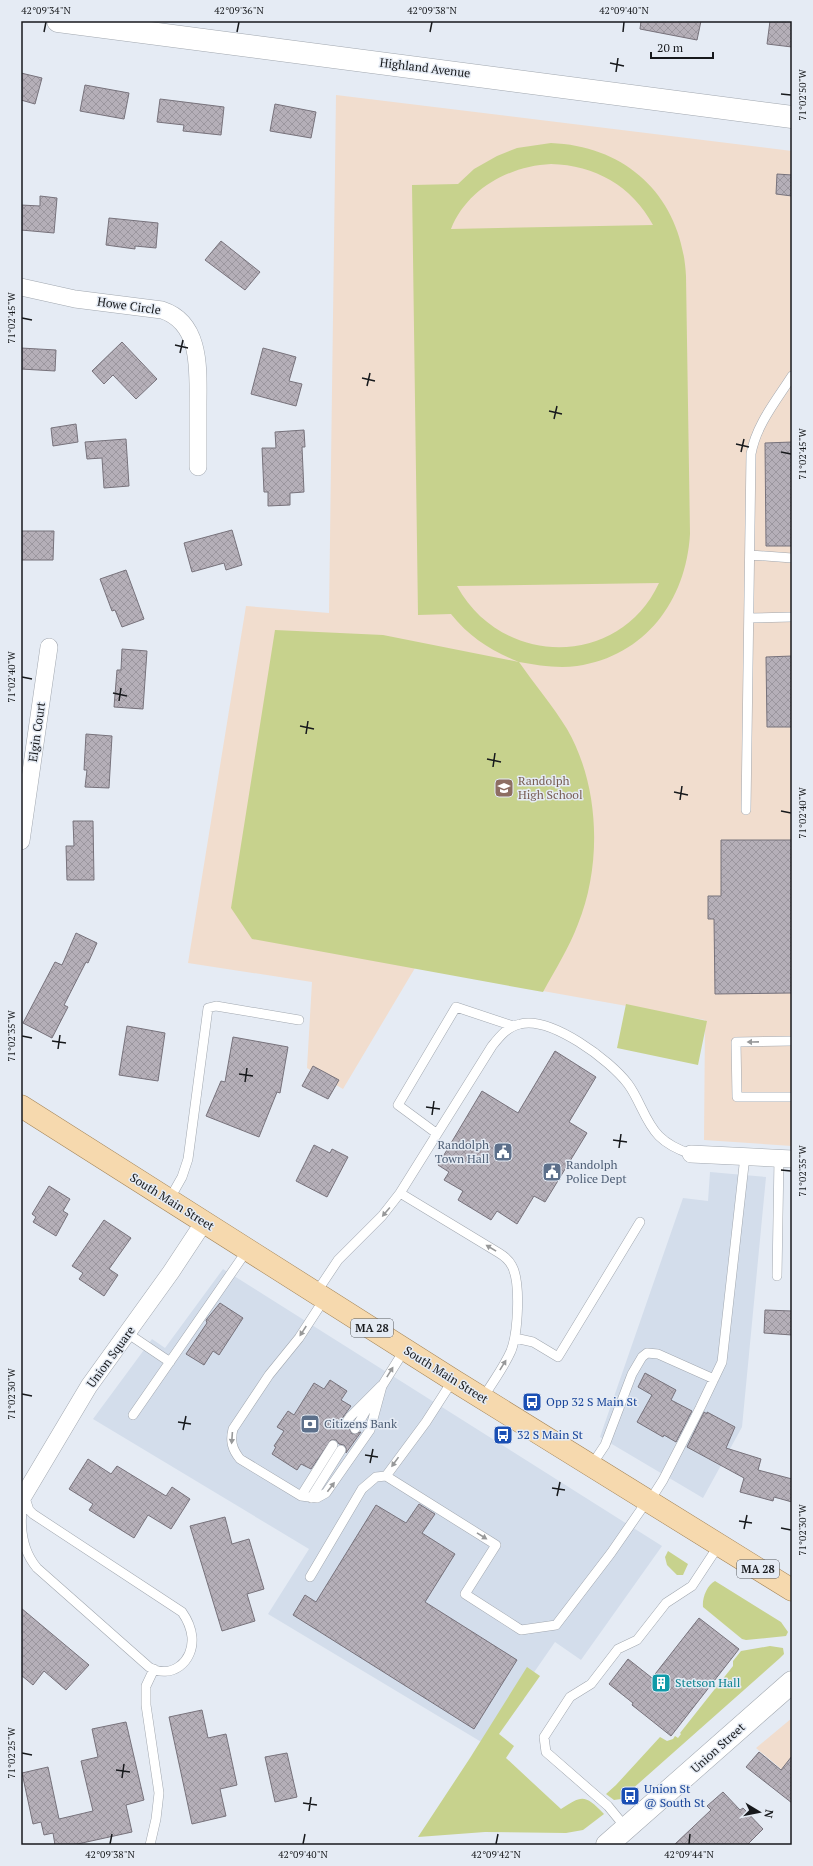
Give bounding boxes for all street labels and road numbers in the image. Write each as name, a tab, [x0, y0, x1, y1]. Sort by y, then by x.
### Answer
street label: Highland Avenue	[379, 55, 471, 81]
street label: Howe Circle	[96, 294, 162, 317]
street label: Elgin Court	[25, 700, 48, 763]
street label: South Main Street	[127, 1170, 218, 1234]
road number: MA 28	[351, 1319, 393, 1337]
street label: Union Square	[83, 1323, 138, 1390]
street label: South Main Street	[401, 1343, 492, 1407]
road number: MA 28	[737, 1560, 779, 1578]
street label: Union Street	[688, 1719, 748, 1776]

